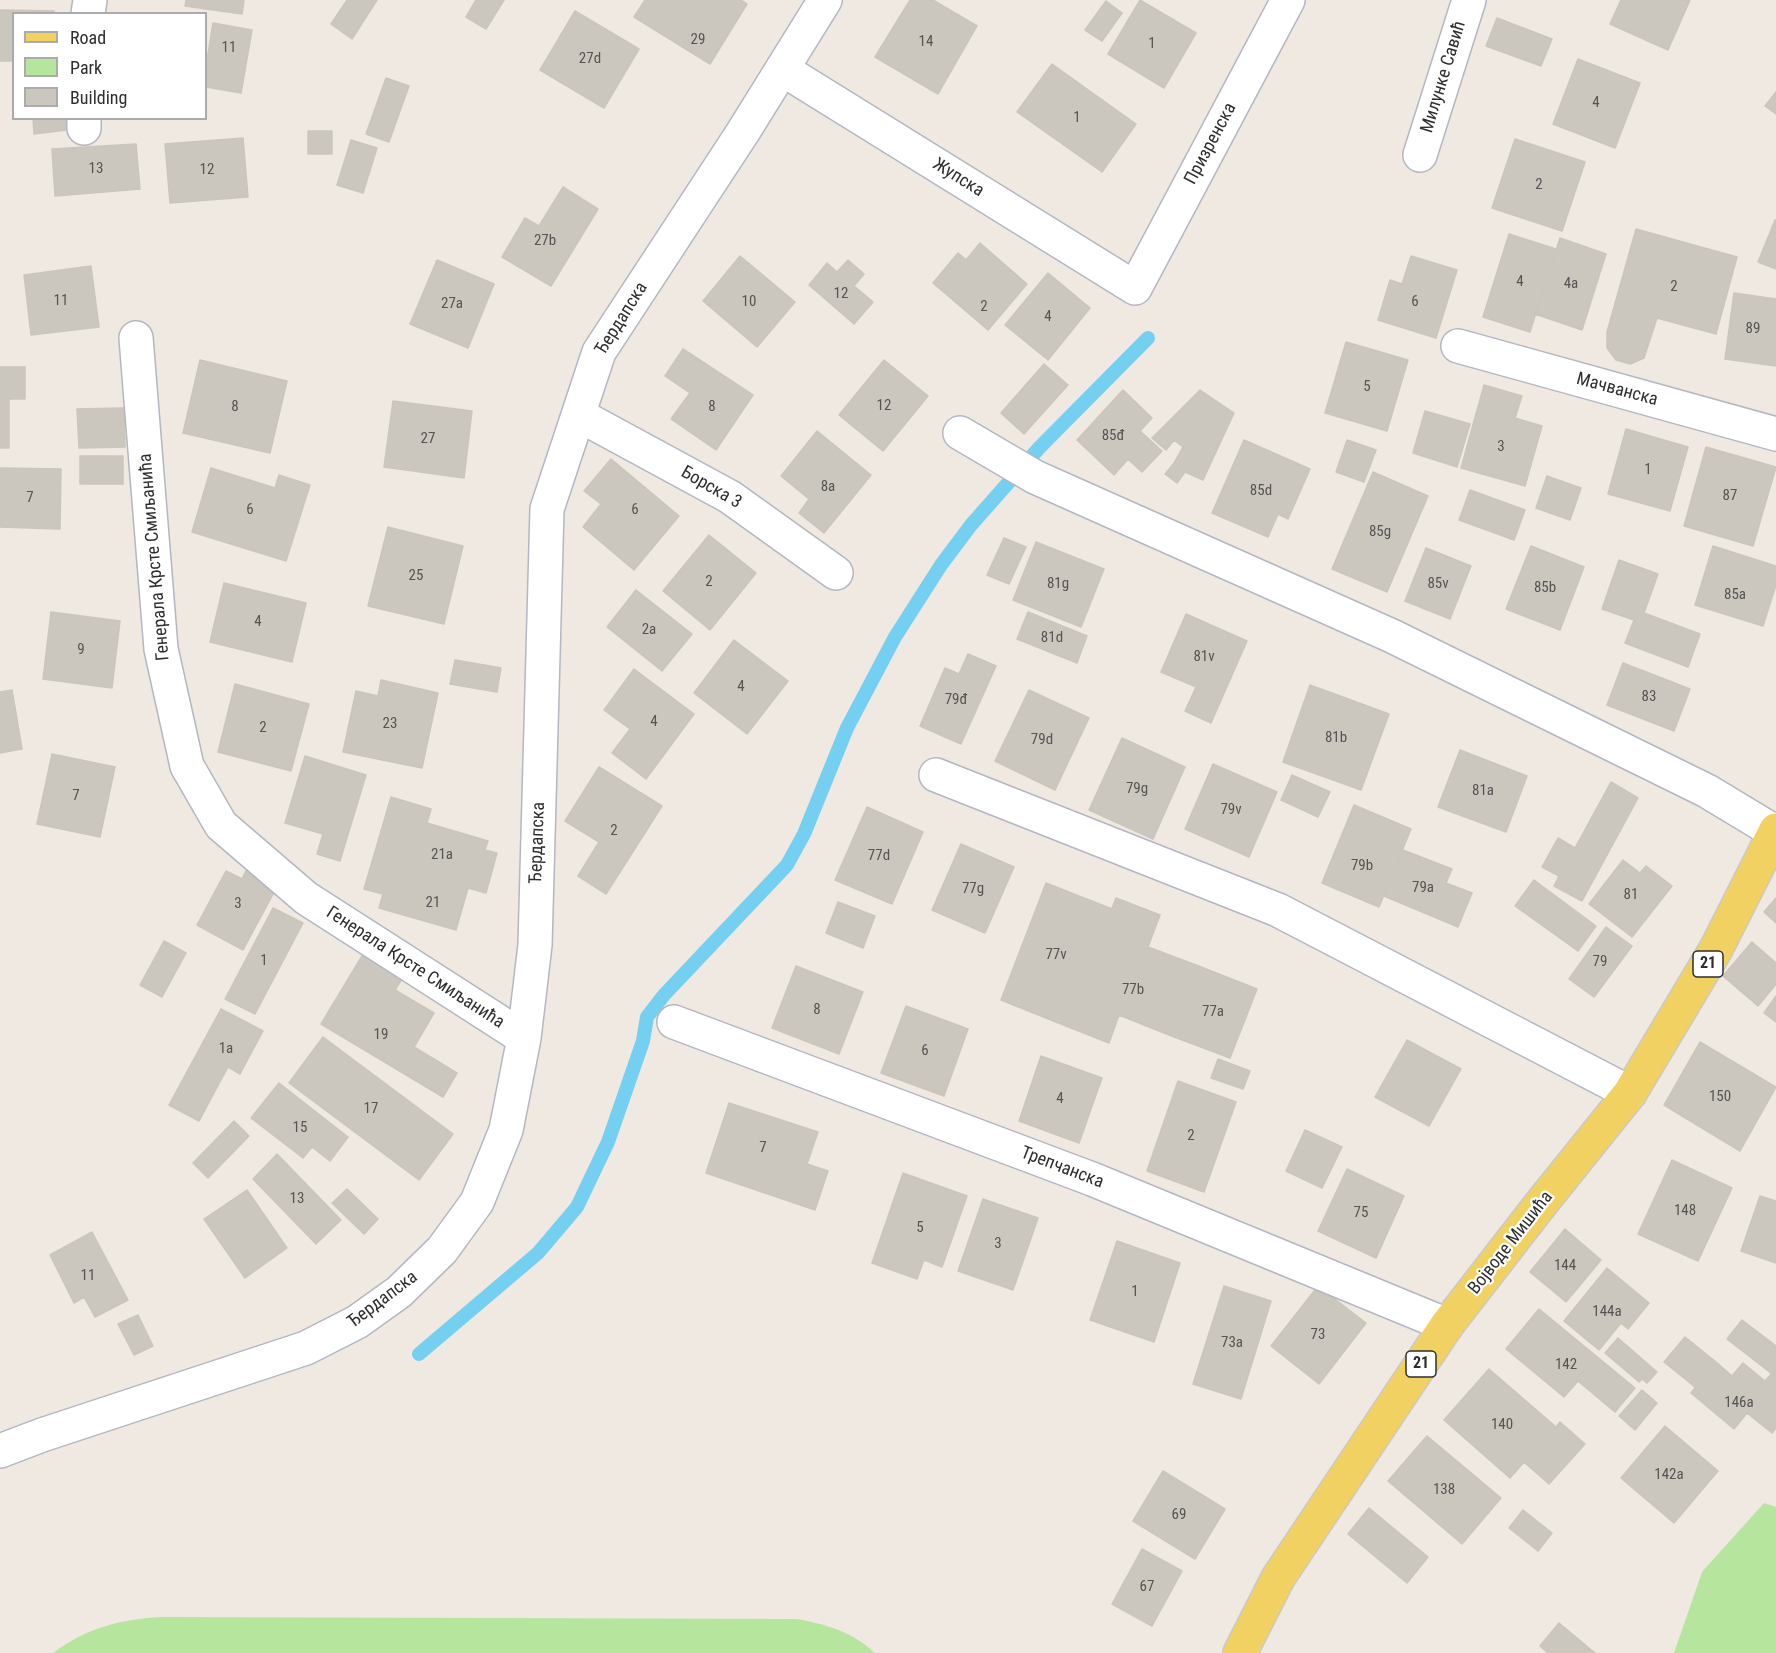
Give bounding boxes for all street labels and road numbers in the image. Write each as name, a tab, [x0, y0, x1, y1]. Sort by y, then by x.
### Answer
street label: Милунке Савић	[1417, 19, 1471, 135]
street label: Призренска	[1180, 99, 1242, 189]
street label: Жупска	[928, 154, 988, 202]
street label: Ђердапска	[591, 279, 653, 359]
street label: Мачванска	[1574, 369, 1660, 411]
street label: Генерала Крсте Смиљанића	[135, 453, 175, 661]
street label: Борска 3	[677, 462, 745, 514]
street label: Ђердапска	[526, 802, 550, 884]
street label: Генерала Крсте Смиљанића	[322, 902, 508, 1034]
road number: 21	[1693, 951, 1723, 977]
street label: Трепчанска	[1018, 1142, 1106, 1194]
street label: Војводе Мишића	[1464, 1187, 1558, 1299]
street label: Ђердапска	[344, 1267, 422, 1333]
road number: 21	[1406, 1351, 1436, 1377]

